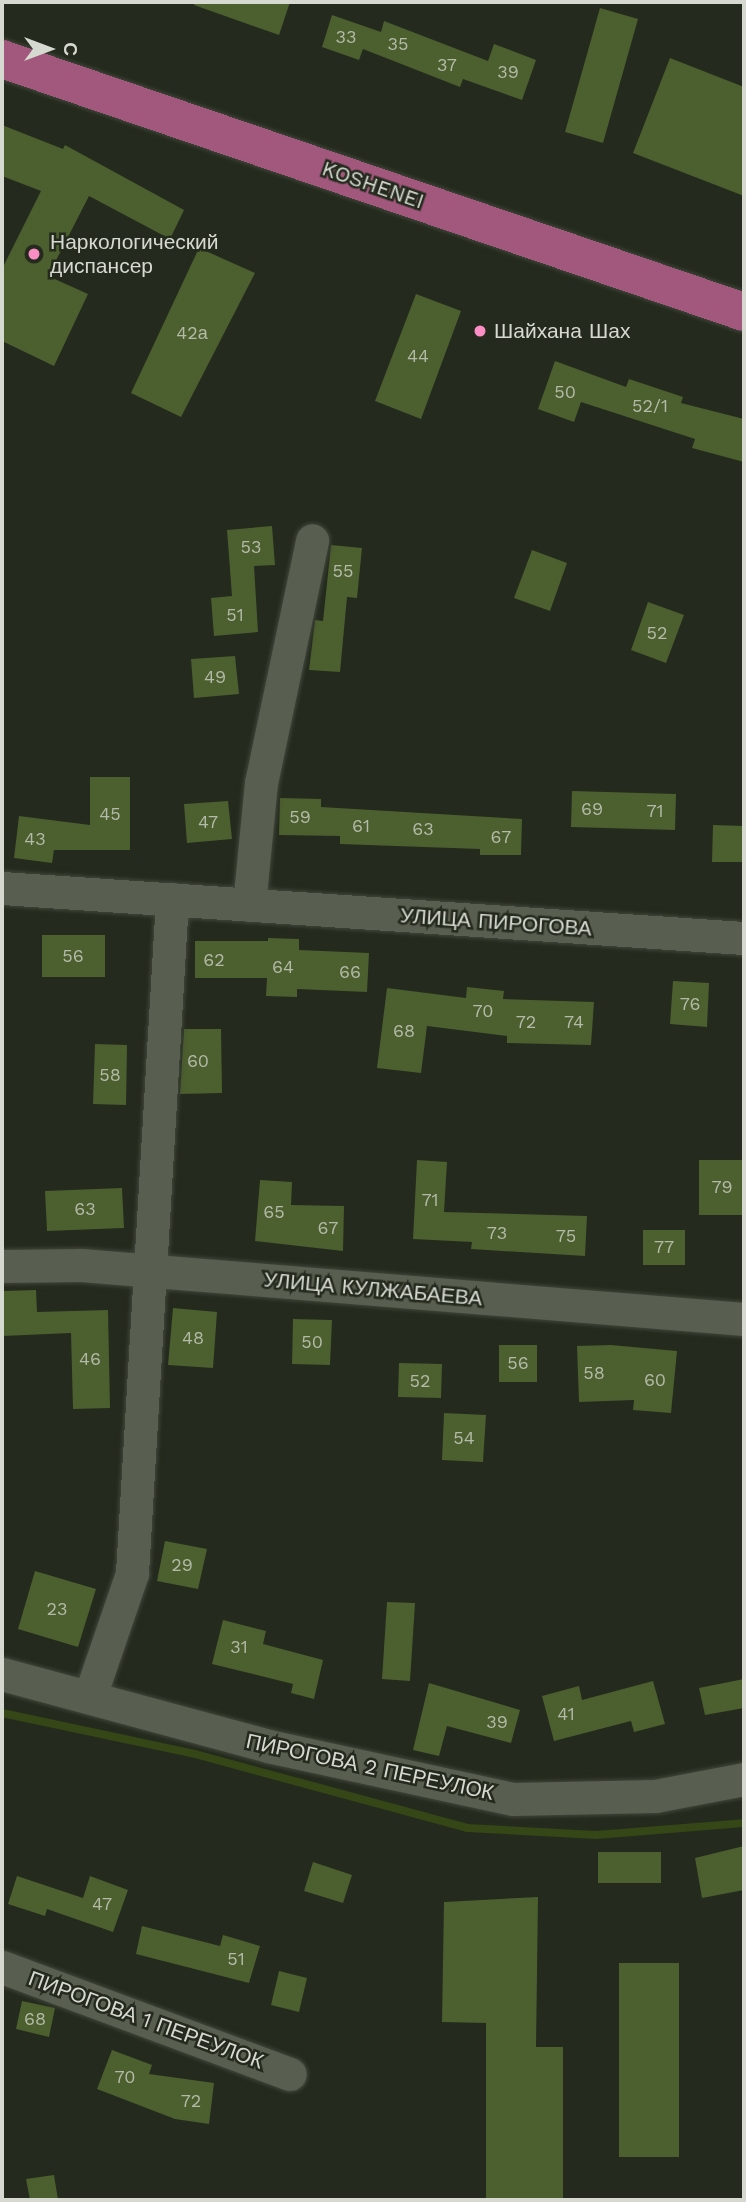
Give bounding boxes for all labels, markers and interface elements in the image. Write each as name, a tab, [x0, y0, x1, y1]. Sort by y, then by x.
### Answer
north arrow	[14, 14, 84, 84]
house number: 33	[336, 26, 356, 48]
house number: 35	[388, 33, 408, 55]
text: С	[59, 42, 82, 56]
house number: 37	[437, 54, 457, 76]
house number: 39	[497, 61, 519, 83]
street label: KOSHENEI	[319, 156, 427, 214]
place label: Наркологический диспансер	[50, 229, 218, 279]
marker: Наркологический диспансер	[24, 244, 44, 264]
place label: Шайхана Шах	[494, 318, 630, 344]
house number: 42а	[176, 322, 208, 344]
marker: Шайхана Шах	[472, 323, 488, 339]
house number: 44	[407, 345, 429, 367]
house number: 50	[554, 381, 576, 403]
house number: 52/1	[632, 395, 668, 417]
house number: 53	[241, 536, 261, 558]
house number: 55	[333, 560, 353, 582]
house number: 51	[226, 604, 244, 626]
house number: 52	[647, 622, 667, 644]
house number: 49	[204, 666, 226, 688]
house number: 69	[581, 798, 603, 820]
house number: 71	[646, 800, 664, 822]
house number: 45	[99, 803, 121, 825]
house number: 59	[289, 806, 311, 828]
house number: 47	[198, 811, 218, 833]
house number: 61	[352, 815, 370, 837]
house number: 63	[412, 818, 434, 840]
house number: 67	[491, 826, 511, 848]
house number: 43	[24, 828, 46, 850]
street label: УЛИЦА ПИРОГОВА	[399, 903, 593, 941]
house number: 56	[62, 945, 84, 967]
house number: 62	[203, 949, 225, 971]
house number: 64	[272, 956, 294, 978]
house number: 66	[339, 961, 361, 983]
house number: 76	[680, 993, 700, 1015]
house number: 70	[473, 1000, 493, 1022]
house number: 72	[516, 1011, 536, 1033]
house number: 74	[564, 1011, 584, 1033]
house number: 68	[393, 1020, 415, 1042]
house number: 60	[187, 1050, 209, 1072]
house number: 58	[99, 1064, 121, 1086]
house number: 79	[711, 1176, 733, 1198]
house number: 71	[421, 1189, 439, 1211]
house number: 63	[74, 1198, 96, 1220]
house number: 65	[263, 1201, 285, 1223]
house number: 67	[318, 1217, 338, 1239]
house number: 73	[487, 1222, 507, 1244]
house number: 75	[556, 1225, 576, 1247]
house number: 77	[654, 1236, 674, 1258]
street label: УЛИЦА КУЛЖАБАЕВА	[263, 1267, 483, 1311]
house number: 48	[182, 1327, 204, 1349]
house number: 50	[301, 1331, 323, 1353]
house number: 46	[79, 1348, 101, 1370]
house number: 56	[507, 1352, 529, 1374]
house number: 58	[583, 1362, 605, 1384]
house number: 60	[644, 1369, 666, 1391]
house number: 52	[410, 1370, 430, 1392]
house number: 54	[453, 1427, 475, 1449]
house number: 29	[171, 1554, 193, 1576]
house number: 23	[47, 1598, 67, 1620]
house number: 31	[230, 1636, 248, 1658]
house number: 41	[557, 1703, 575, 1725]
house number: 39	[486, 1711, 508, 1733]
street label: ПИРОГОВА 2 ПЕРЕУЛОК	[244, 1728, 496, 1806]
house number: 47	[92, 1893, 112, 1915]
house number: 51	[227, 1948, 245, 1970]
street label: ПИРОГОВА 1 ПЕРЕУЛОК	[25, 1966, 267, 2074]
house number: 68	[24, 2008, 46, 2030]
house number: 70	[115, 2066, 135, 2088]
house number: 72	[181, 2090, 201, 2112]

